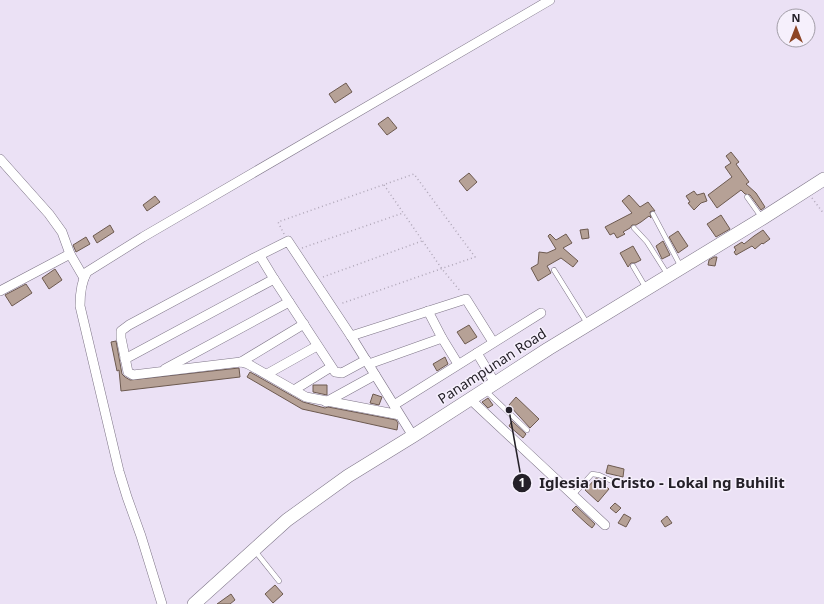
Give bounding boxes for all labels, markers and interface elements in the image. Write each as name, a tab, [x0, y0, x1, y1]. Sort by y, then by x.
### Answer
north arrow	[776, 8, 816, 48]
text: N	[792, 10, 800, 25]
street label: Panampunan Road	[434, 323, 550, 408]
callout: Iglesia ni Cristo - Lokal ng Buhilit	[512, 469, 793, 496]
text: Iglesia ni Cristo - Lokal ng Buhilit	[539, 472, 785, 492]
text: 1	[519, 474, 525, 491]

